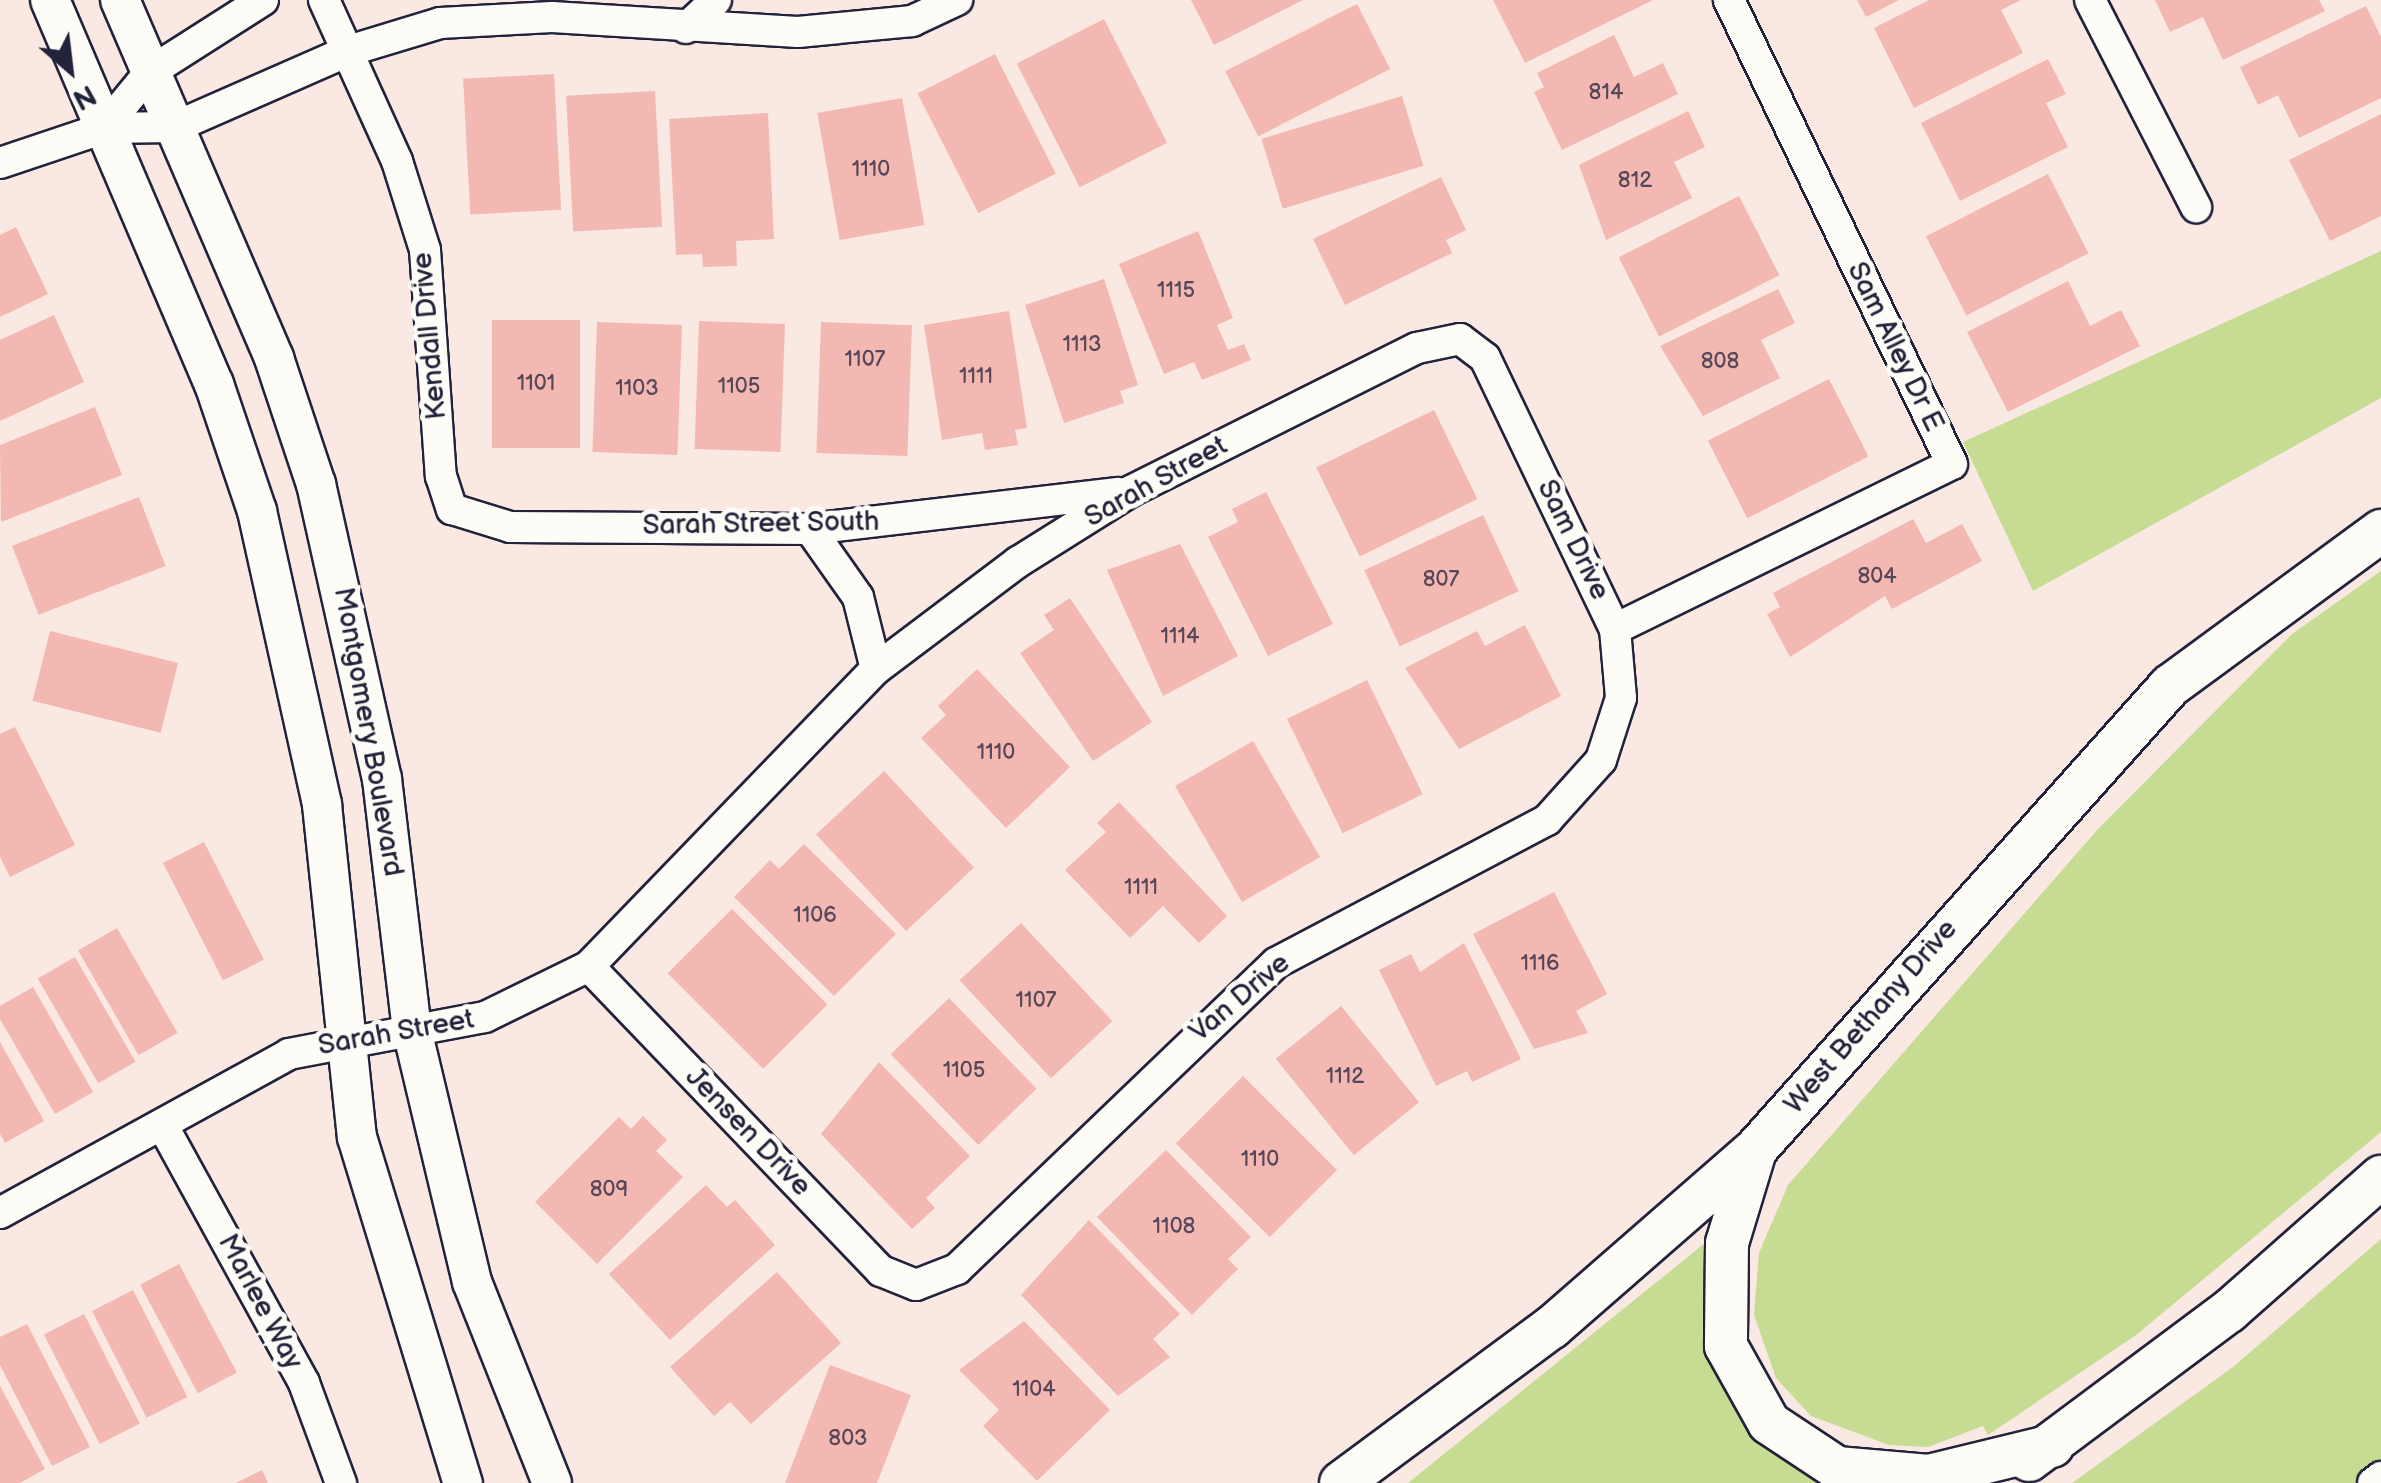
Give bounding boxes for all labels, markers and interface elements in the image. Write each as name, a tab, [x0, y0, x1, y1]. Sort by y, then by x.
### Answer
north arrow	[20, 20, 120, 120]
text: N	[67, 77, 101, 116]
house number: 814	[1589, 80, 1623, 106]
house number: 1110	[852, 157, 890, 183]
house number: 812	[1618, 168, 1652, 194]
street label: Kendall Drive	[406, 251, 454, 421]
street label: Sam Alley Dr E	[1839, 256, 1951, 438]
house number: 1115	[1157, 278, 1195, 304]
house number: 1113	[1062, 332, 1102, 358]
house number: 1107	[845, 347, 885, 373]
house number: 808	[1701, 349, 1739, 375]
house number: 1111	[959, 364, 993, 390]
house number: 1101	[517, 371, 555, 397]
house number: 1105	[718, 374, 760, 400]
house number: 1103	[615, 376, 659, 402]
street label: Sarah Street	[1079, 429, 1233, 535]
street label: Sam Drive	[1530, 475, 1616, 605]
street label: Sarah Street South	[642, 505, 880, 543]
house number: 804	[1857, 564, 1897, 590]
house number: 807	[1423, 567, 1459, 593]
street label: Montgomery Boulevard	[326, 584, 410, 880]
house number: 1114	[1161, 624, 1199, 650]
house number: 1110	[977, 740, 1015, 766]
house number: 1111	[1124, 875, 1158, 901]
house number: 1106	[793, 903, 837, 929]
street label: West Bethany Drive	[1777, 912, 1965, 1122]
street label: Van Drive	[1183, 947, 1297, 1049]
house number: 1116	[1521, 951, 1559, 977]
house number: 1107	[1016, 988, 1056, 1014]
street label: Sarah Street	[315, 1003, 477, 1063]
house number: 1105	[943, 1058, 985, 1084]
street label: Jensen Drive	[678, 1061, 818, 1203]
house number: 1112	[1326, 1064, 1364, 1090]
house number: 1110	[1241, 1147, 1279, 1173]
house number: 809	[590, 1177, 628, 1203]
house number: 1108	[1153, 1214, 1195, 1240]
street label: Marlee Way	[210, 1228, 310, 1376]
house number: 1104	[1012, 1377, 1056, 1403]
house number: 803	[828, 1426, 868, 1452]

